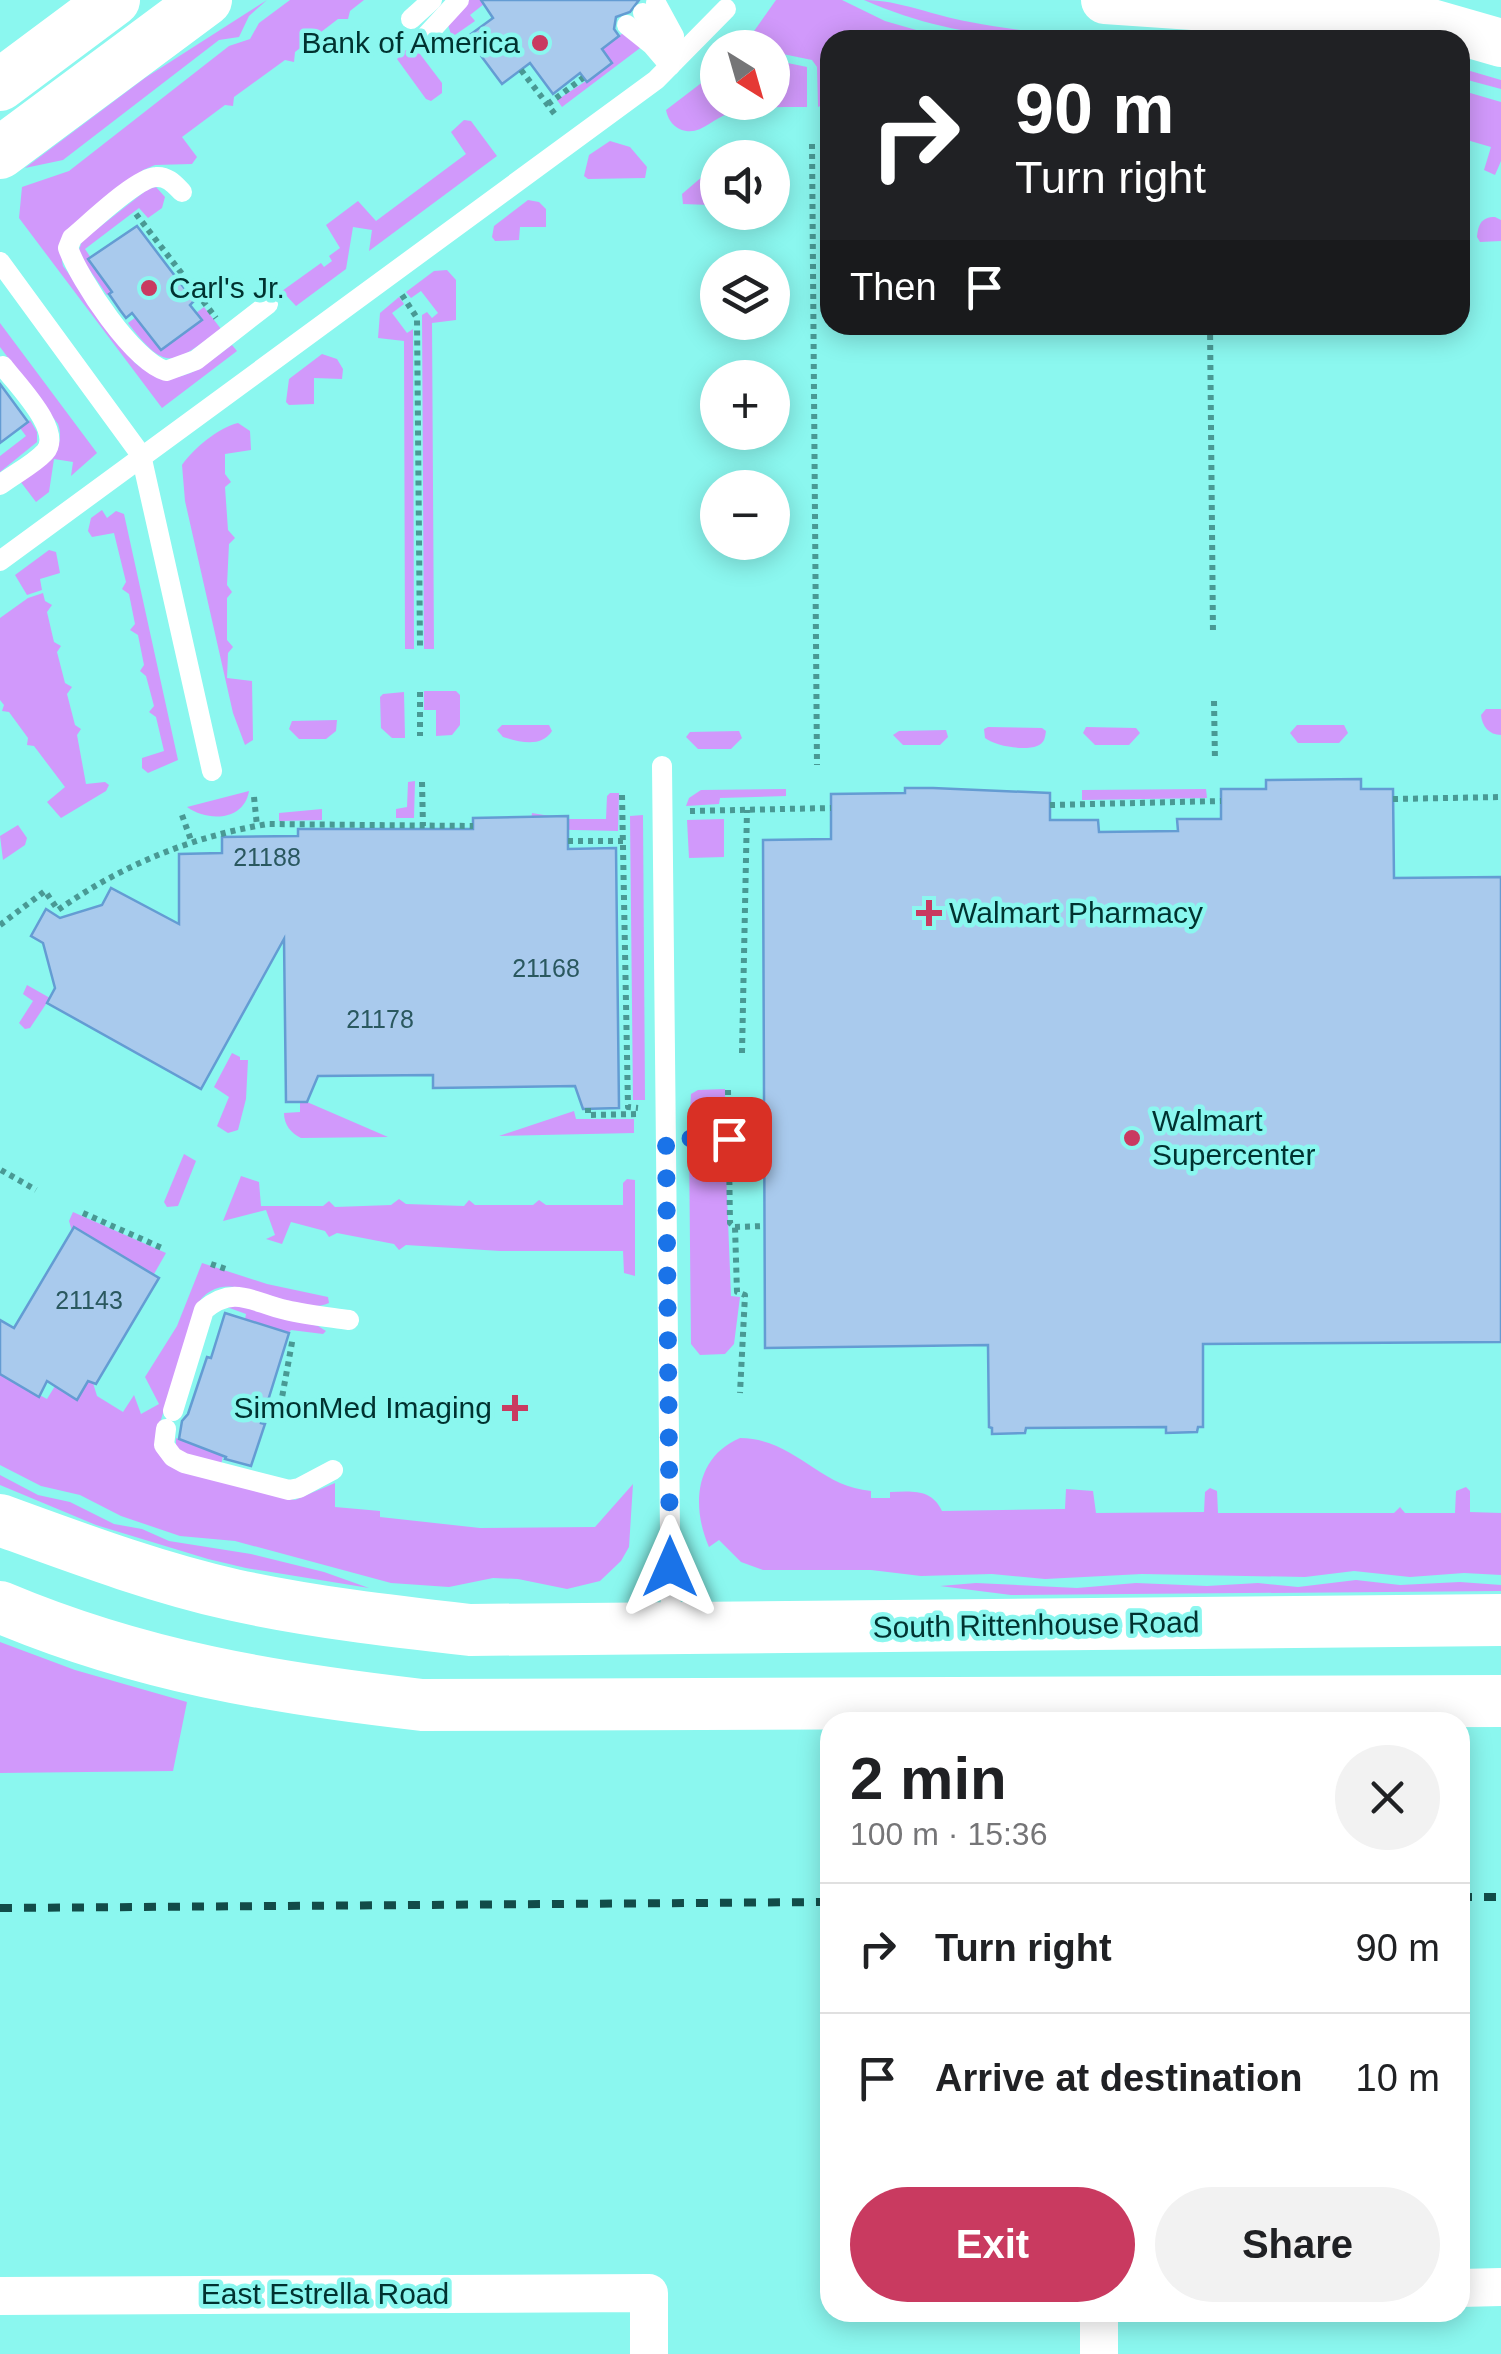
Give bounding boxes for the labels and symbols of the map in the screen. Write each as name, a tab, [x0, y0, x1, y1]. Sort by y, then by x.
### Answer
place label: Bank of America	[302, 26, 520, 59]
north arrow	[700, 30, 790, 120]
marker: Bank of America	[529, 32, 551, 54]
place label: Carl's Jr.	[169, 271, 285, 304]
marker: Carl's Jr.	[138, 277, 160, 299]
house number: 21188	[233, 843, 301, 871]
place label: Walmart Pharmacy	[949, 896, 1203, 929]
marker: Walmart Pharmacy	[918, 902, 940, 924]
house number: 21168	[512, 954, 580, 982]
house number: 21178	[346, 1005, 414, 1033]
pin	[687, 1097, 772, 1182]
place label: Walmart Supercenter	[1152, 1104, 1315, 1171]
marker: Walmart Supercenter	[1121, 1127, 1143, 1149]
house number: 21143	[55, 1286, 123, 1314]
place label: SimonMed Imaging	[234, 1391, 492, 1424]
marker: SimonMed Imaging	[502, 1395, 528, 1421]
position arrow	[618, 1515, 722, 1619]
street label: South Rittenhouse Road	[872, 1605, 1200, 1644]
street label: East Estrella Road	[201, 2277, 449, 2310]

